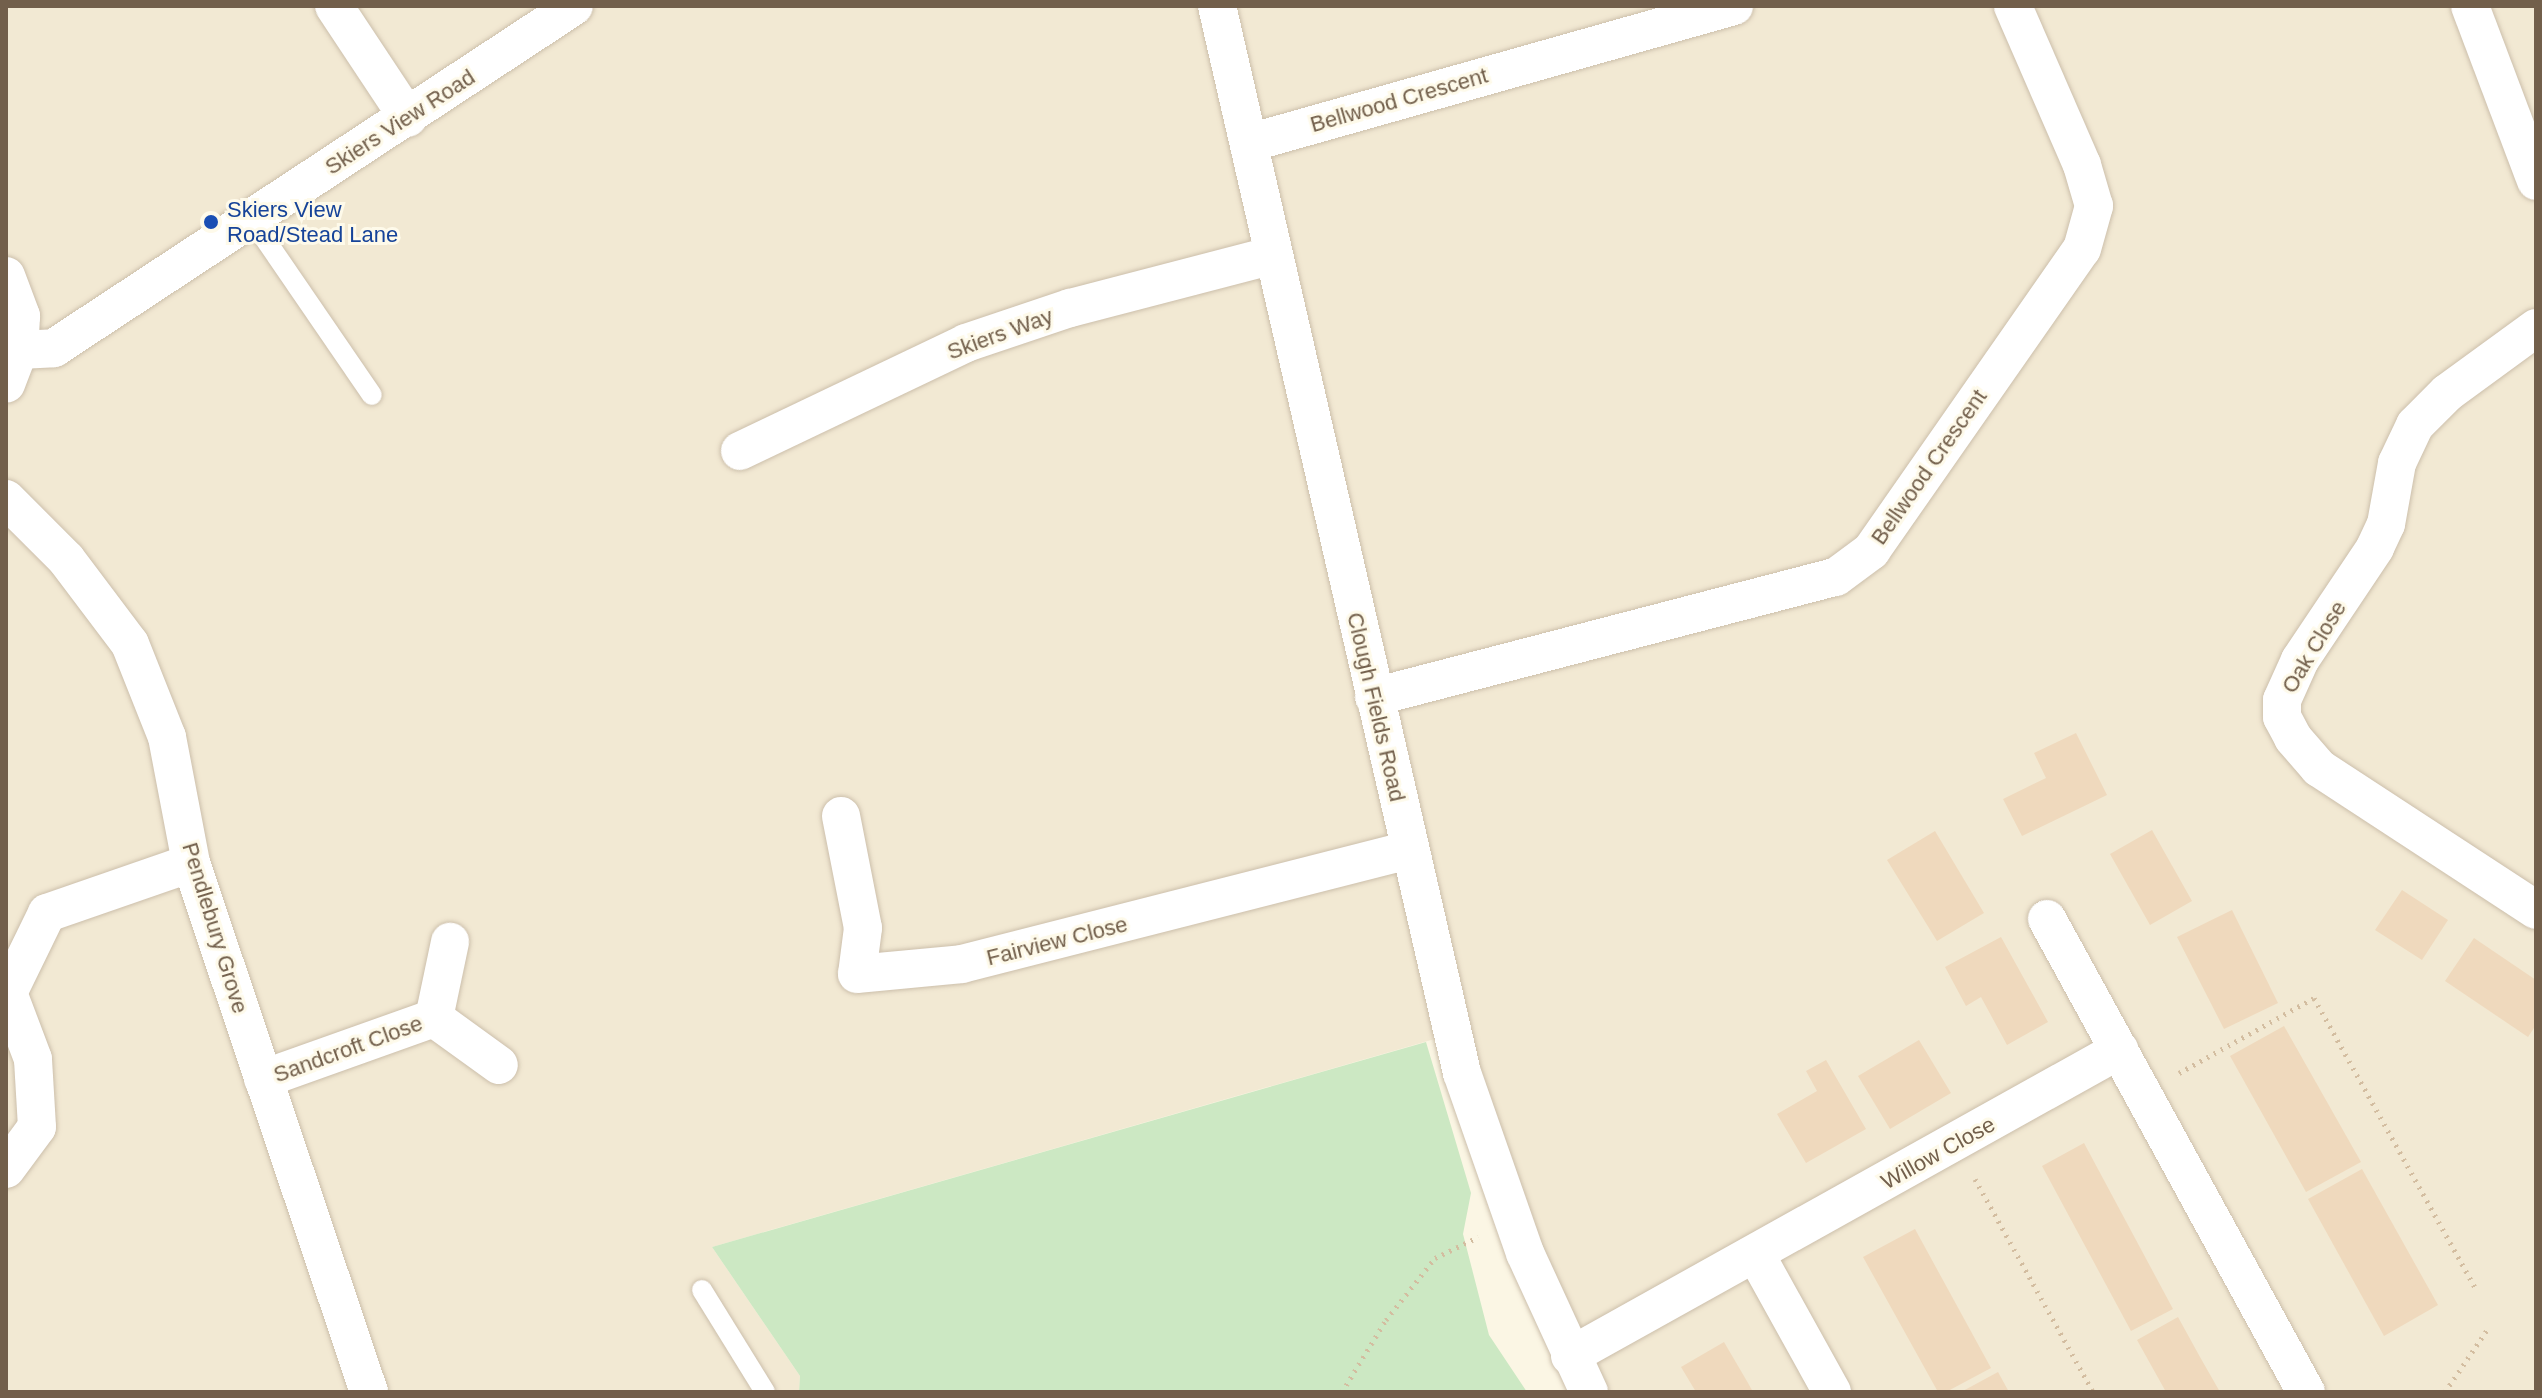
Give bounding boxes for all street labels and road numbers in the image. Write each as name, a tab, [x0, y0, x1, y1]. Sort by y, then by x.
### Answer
street label: Bellwood Crescent	[1307, 62, 1491, 138]
street label: Skiers View Road	[320, 64, 480, 180]
street label: Skiers Way	[944, 303, 1056, 365]
street label: Bellwood Crescent	[1866, 384, 1992, 550]
street label: Oak Close	[2276, 596, 2352, 698]
street label: Clough Fields Road	[1341, 610, 1411, 804]
street label: Pendlebury Grove	[176, 839, 254, 1017]
street label: Fairview Close	[984, 911, 1130, 971]
street label: Sandcroft Close	[270, 1010, 426, 1088]
street label: Willow Close	[1877, 1111, 1999, 1195]

